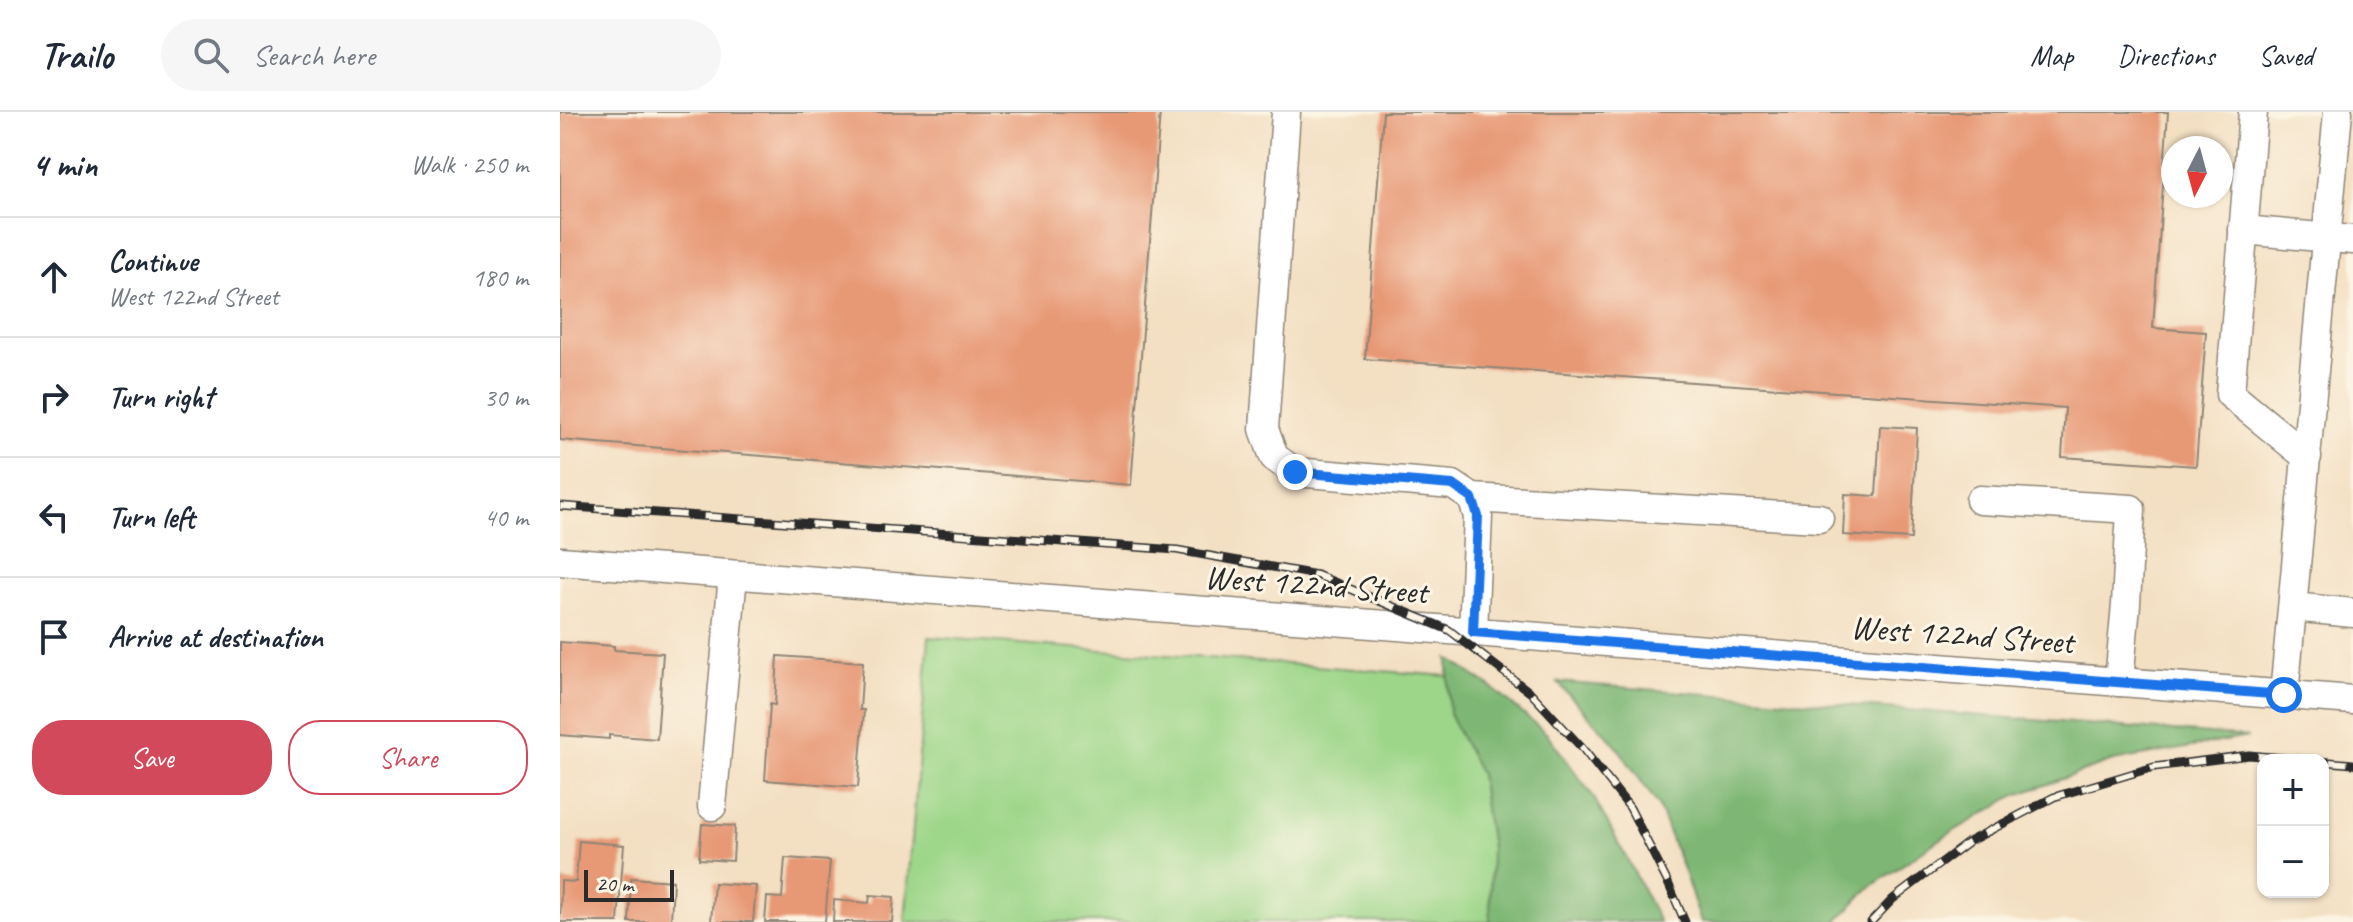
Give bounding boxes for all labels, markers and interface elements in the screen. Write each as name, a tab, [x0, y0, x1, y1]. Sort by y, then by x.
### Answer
search box	[161, 19, 721, 91]
text: Trailo	[40, 32, 113, 79]
icon: search	[189, 33, 233, 77]
text: Search here	[253, 36, 375, 74]
text: Map	[2030, 38, 2073, 73]
text: Directions	[2117, 38, 2215, 73]
text: Saved	[2259, 38, 2313, 73]
north arrow	[2161, 136, 2233, 208]
text: 4 min	[32, 143, 97, 186]
text: Walk · 250 m	[411, 148, 528, 181]
text: Continue	[108, 242, 198, 280]
icon: ahead	[32, 255, 76, 299]
text: 180 m	[472, 261, 528, 294]
text: West 122nd Street	[108, 280, 279, 313]
icon: right	[32, 375, 76, 419]
text: Turn right	[108, 378, 213, 416]
text: 30 m	[484, 381, 528, 414]
route end	[1277, 454, 1313, 490]
icon: left	[32, 495, 76, 539]
text: Turn left	[108, 498, 195, 536]
text: 40 m	[484, 501, 528, 534]
street label: West 122nd Street	[1203, 555, 1433, 613]
street label: West 122nd Street	[1849, 605, 2079, 663]
icon: arrive	[32, 615, 76, 659]
text: Arrive at destination	[108, 618, 323, 656]
route start	[2266, 677, 2302, 713]
button: Save	[32, 720, 272, 795]
button: Share	[288, 720, 528, 795]
map controls	[2257, 754, 2329, 898]
button: +	[2257, 754, 2329, 826]
button: −	[2257, 826, 2329, 898]
scale bar	[584, 866, 674, 902]
text: 20 m	[596, 870, 633, 898]

